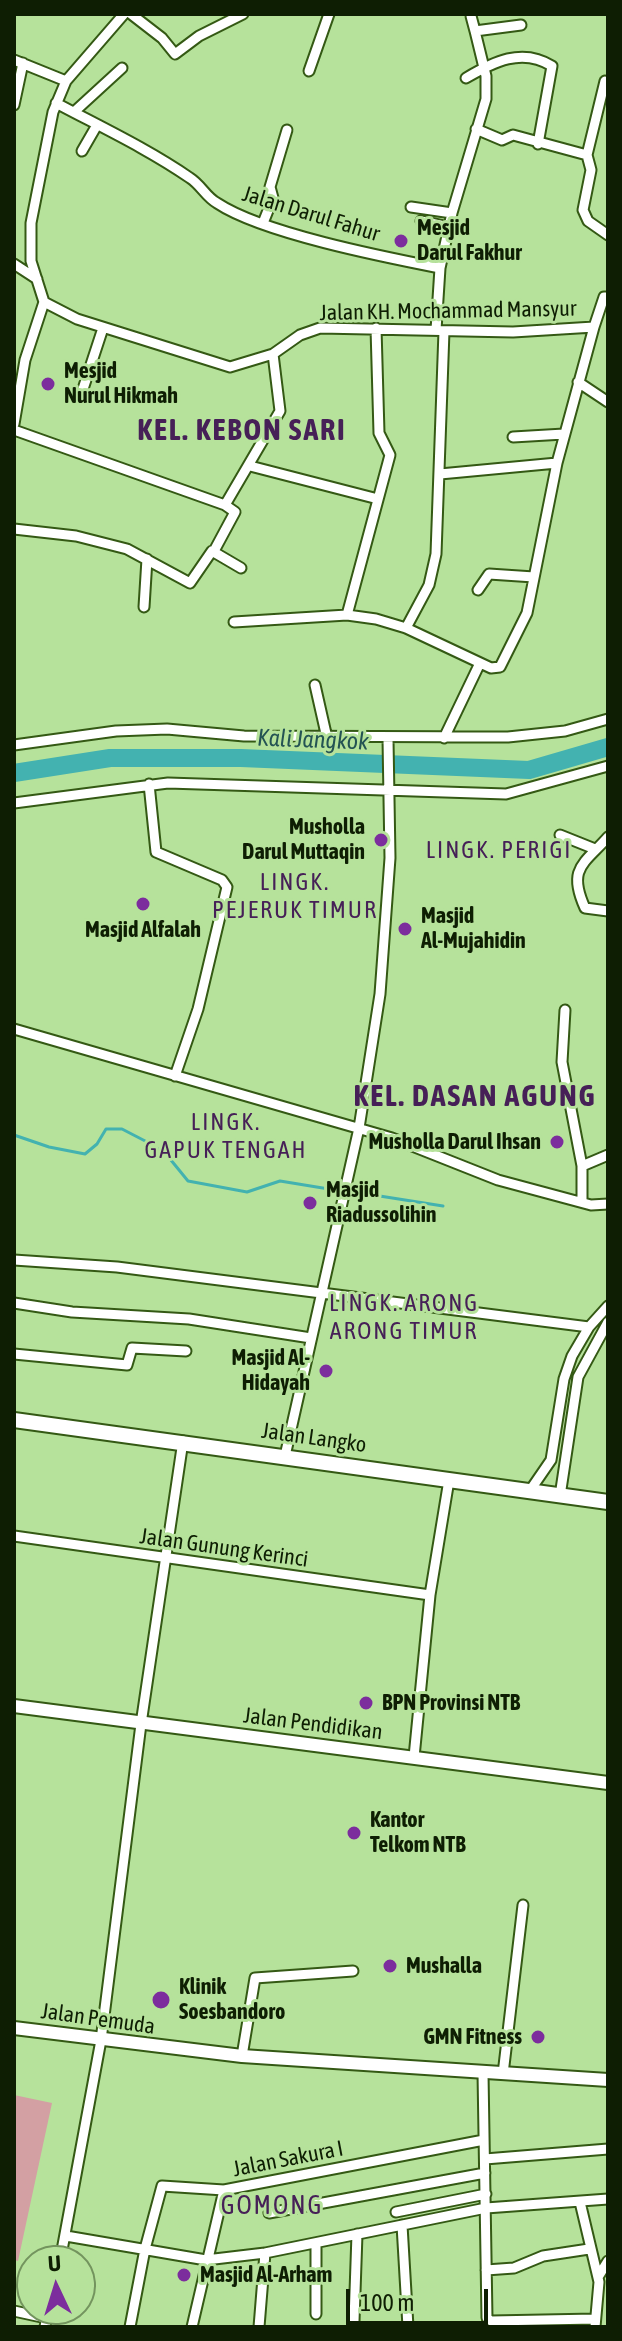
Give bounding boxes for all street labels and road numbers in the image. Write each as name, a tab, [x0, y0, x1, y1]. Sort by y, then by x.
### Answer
street label: Jalan Darul Fahur	[239, 181, 383, 247]
street label: Jalan KH. Mochammad Mansyur	[320, 296, 576, 326]
street label: Jalan Langko	[260, 1418, 368, 1458]
street label: Jalan Gunung Kerinci	[138, 1523, 310, 1573]
street label: Jalan Pendidikan	[242, 1702, 384, 1746]
street label: Jalan Pemuda	[39, 1998, 157, 2040]
street label: Jalan Sakura I	[231, 2135, 345, 2183]

